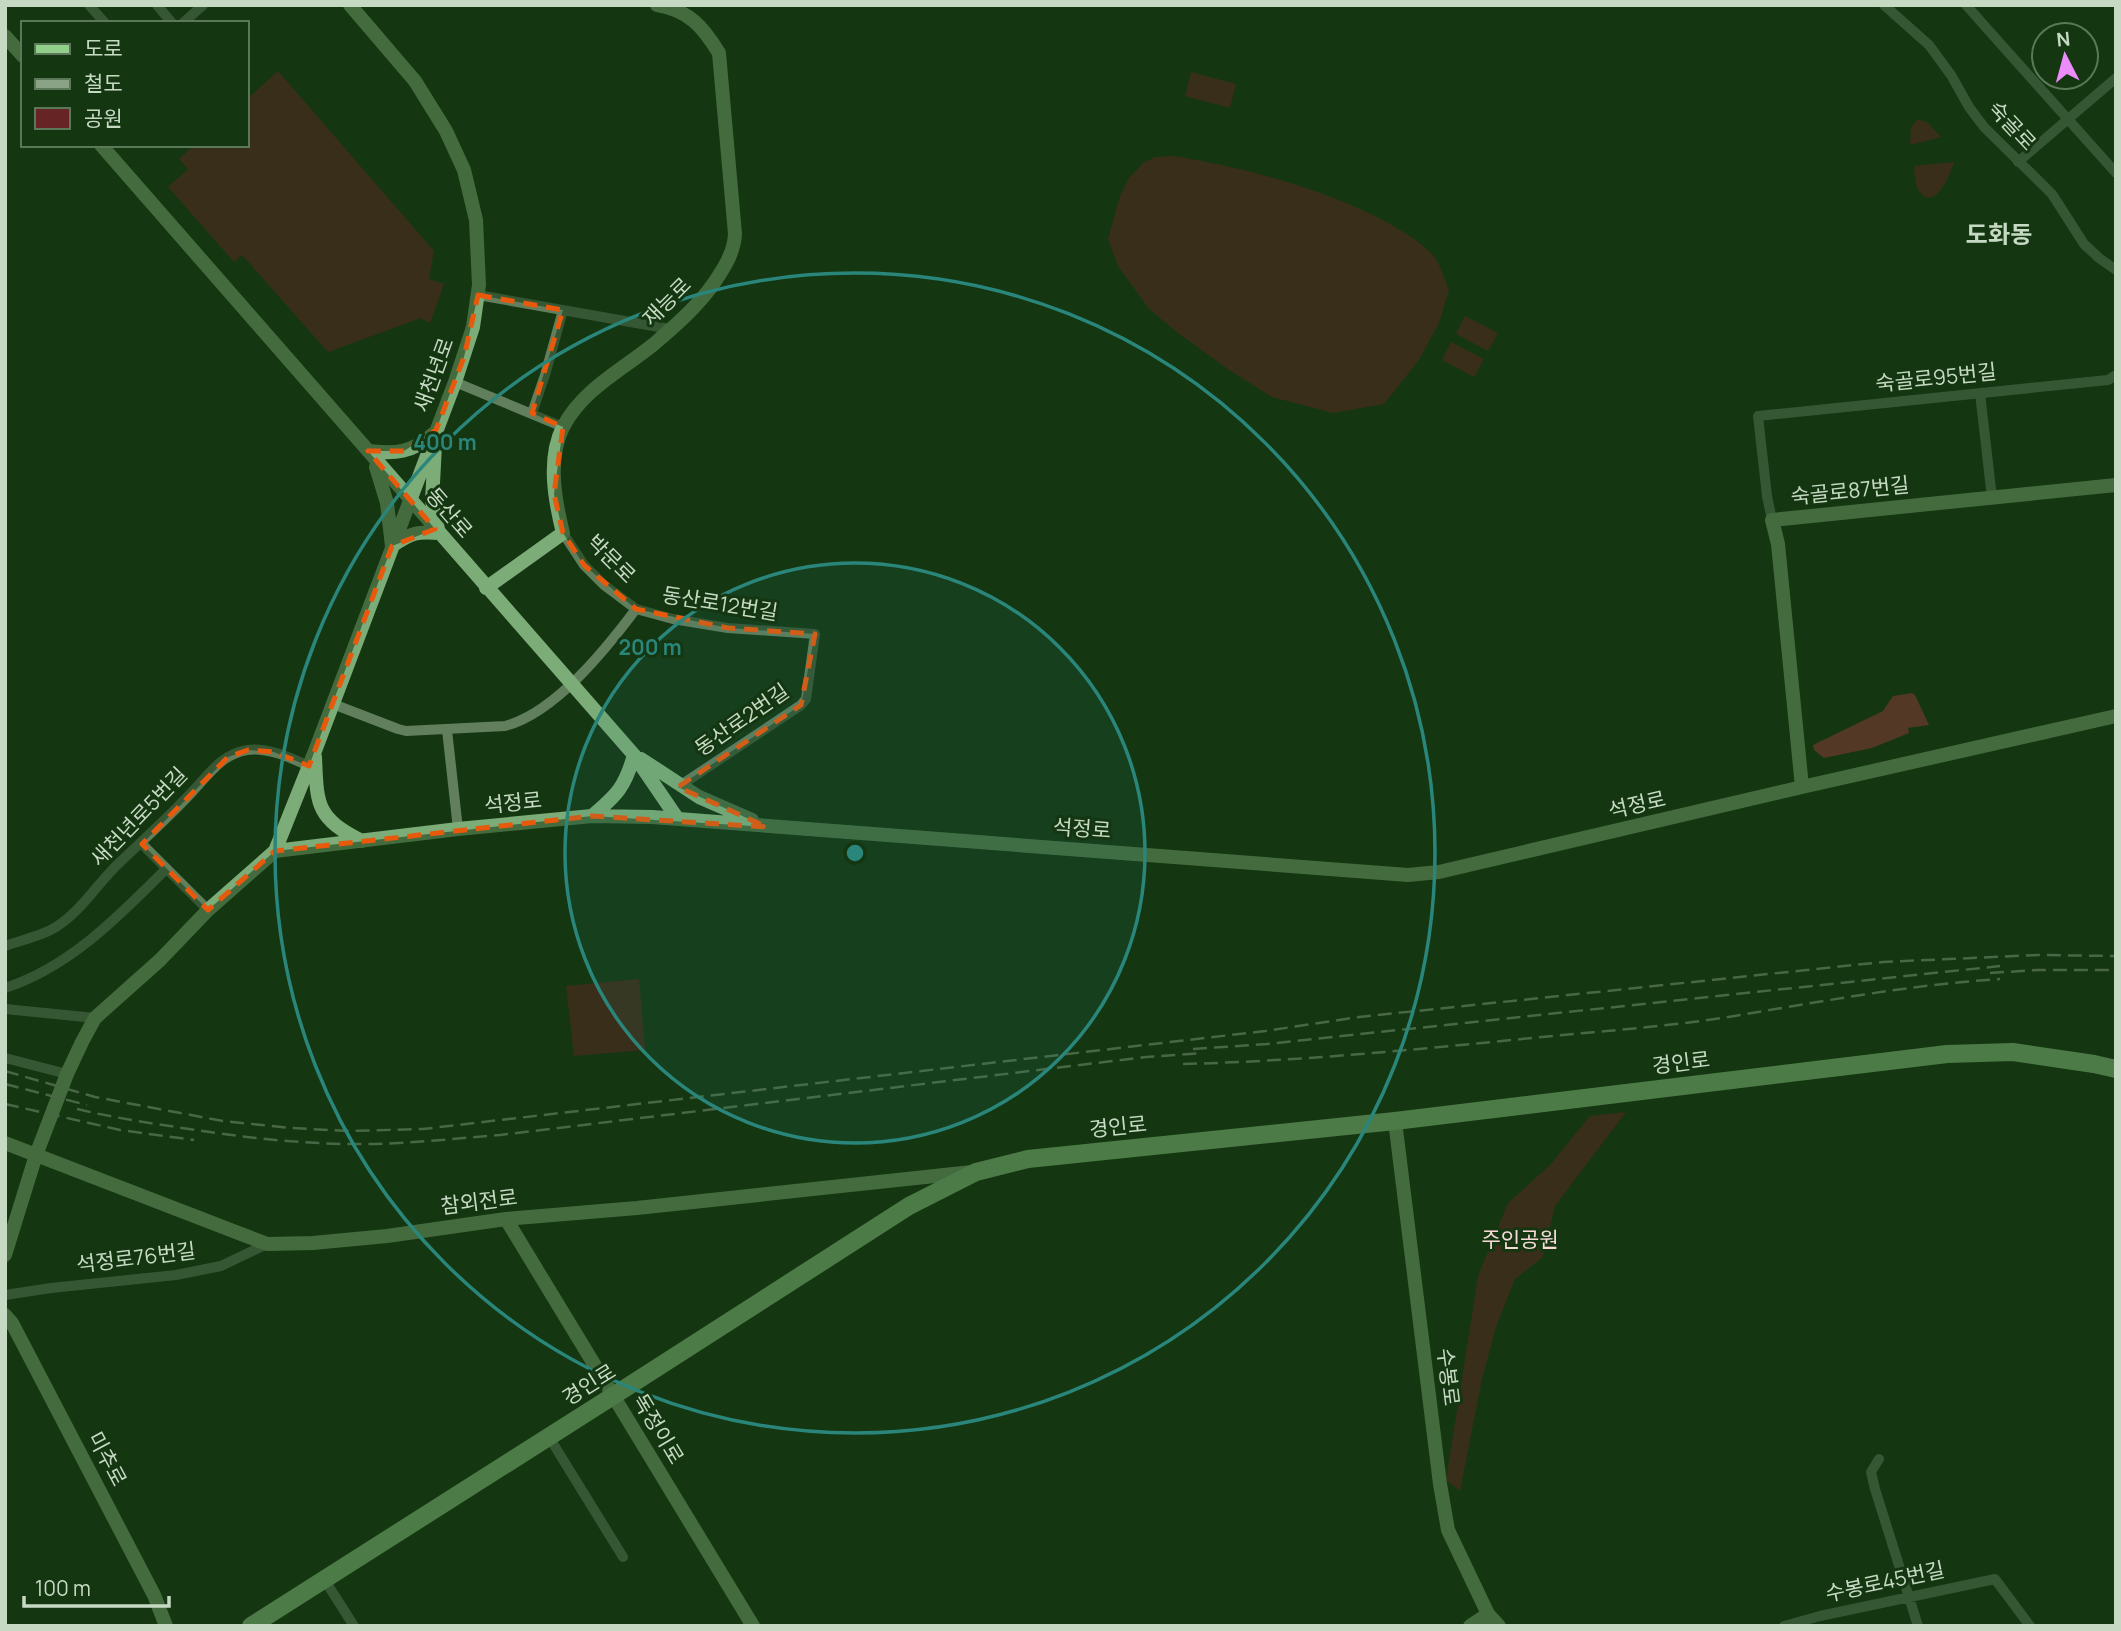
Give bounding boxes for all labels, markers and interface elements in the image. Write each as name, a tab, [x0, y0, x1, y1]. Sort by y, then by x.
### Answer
legend	[21, 21, 248, 147]
north arrow	[2030, 21, 2100, 91]
text: N	[2055, 25, 2071, 53]
text: 도로	[84, 34, 123, 62]
text: 철도	[84, 69, 123, 97]
street label: 숙골로	[1983, 95, 2043, 156]
text: 공원	[84, 104, 123, 132]
district label: 도화동	[1966, 217, 2032, 250]
street label: 재능로	[636, 271, 697, 332]
street label: 새천년로	[407, 334, 459, 416]
street label: 숙골로95번길	[1874, 357, 1998, 397]
text: 400 m	[413, 428, 477, 456]
street label: 숙골로87번길	[1789, 470, 1911, 510]
street label: 동산로	[420, 481, 479, 543]
street label: 박문로	[581, 528, 642, 589]
street label: 동산로12번길	[660, 580, 780, 626]
text: 200 m	[618, 633, 682, 661]
street label: 동산로2번길	[689, 677, 794, 762]
street label: 새천년로5번길	[84, 761, 193, 872]
street label: 석정로	[1605, 784, 1668, 824]
street label: 석정로	[483, 785, 543, 819]
street label: 석정로	[1052, 812, 1112, 844]
centre of rings	[843, 841, 867, 865]
street label: 경인로	[1650, 1045, 1711, 1079]
street label: 경인로	[1088, 1109, 1148, 1143]
street label: 참외전로	[439, 1182, 519, 1220]
park label: 주인공원	[1481, 1225, 1559, 1253]
street label: 석정로76번길	[75, 1236, 197, 1278]
street label: 수봉로	[1432, 1346, 1466, 1407]
street label: 경인로	[556, 1357, 620, 1411]
street label: 독정이로	[627, 1388, 691, 1469]
street label: 미추로	[82, 1426, 134, 1491]
street label: 수봉로45번길	[1823, 1555, 1947, 1607]
scale bar	[24, 1564, 170, 1608]
text: 100 m	[35, 1574, 91, 1602]

